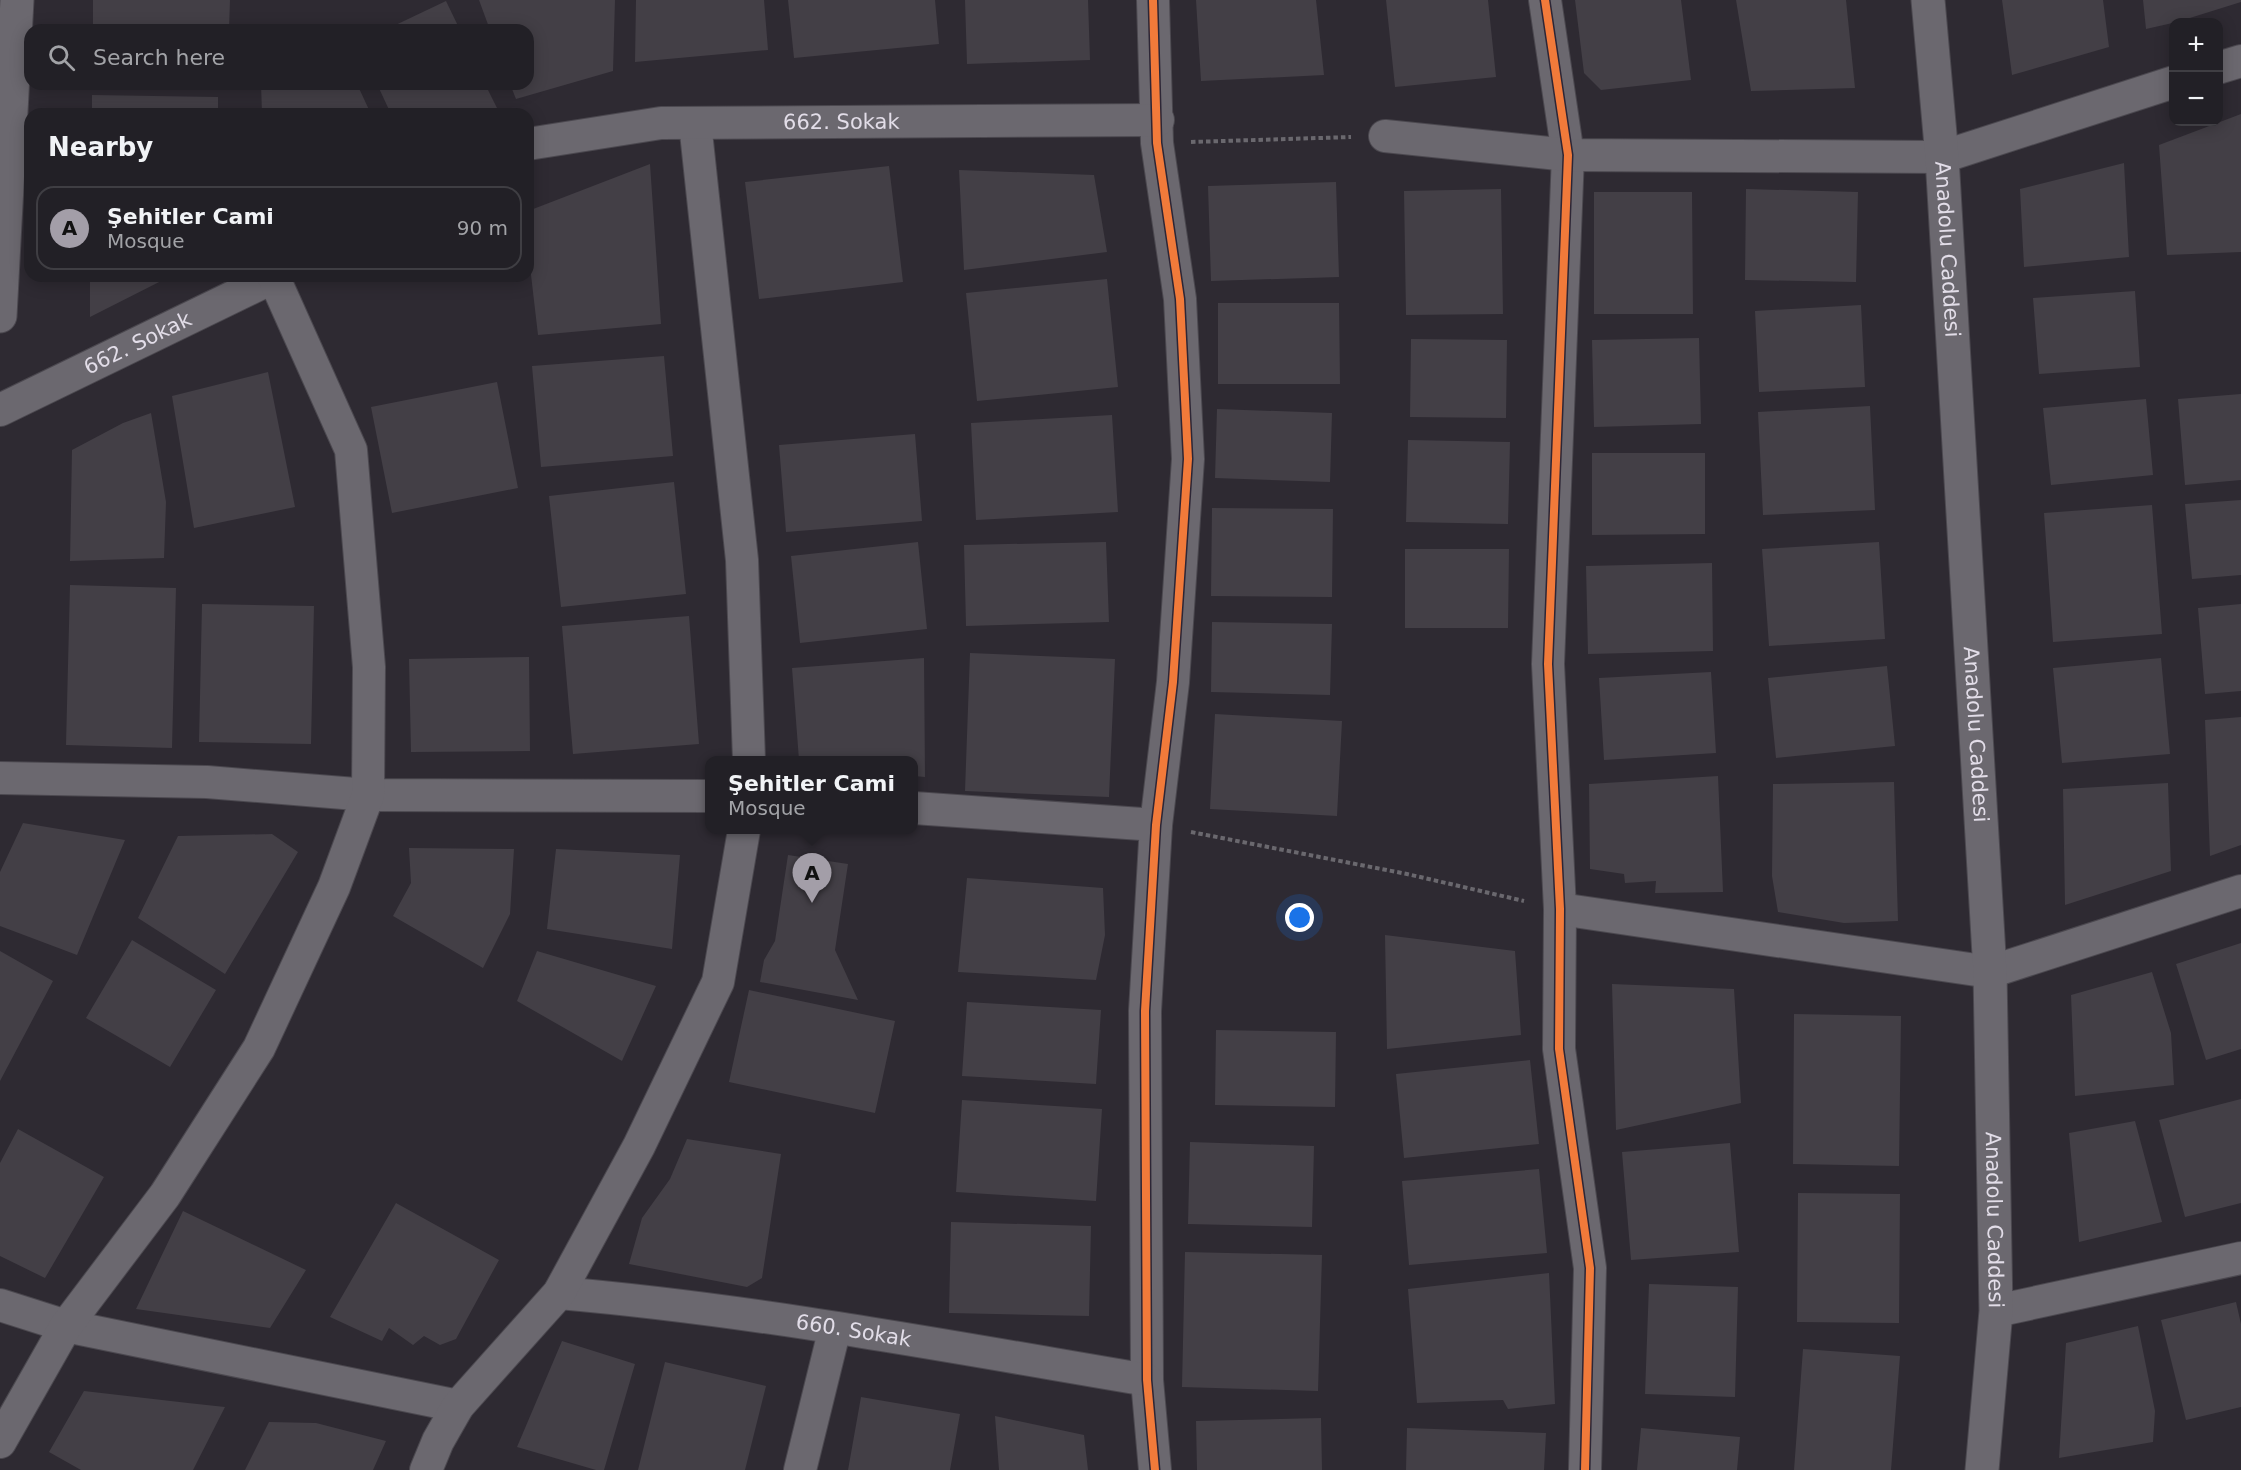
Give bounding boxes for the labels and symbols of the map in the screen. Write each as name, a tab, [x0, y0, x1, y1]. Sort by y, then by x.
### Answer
street label: 662. Sokak	[783, 110, 901, 134]
street label: Anadolu Caddesi	[1930, 160, 1965, 338]
street label: 662. Sokak	[80, 307, 196, 379]
street label: Anadolu Caddesi	[1959, 646, 1993, 823]
pin: A	[792, 854, 832, 903]
your location	[1285, 903, 1314, 932]
street label: Anadolu Caddesi	[1981, 1131, 2008, 1308]
street label: 660. Sokak	[794, 1310, 914, 1352]

